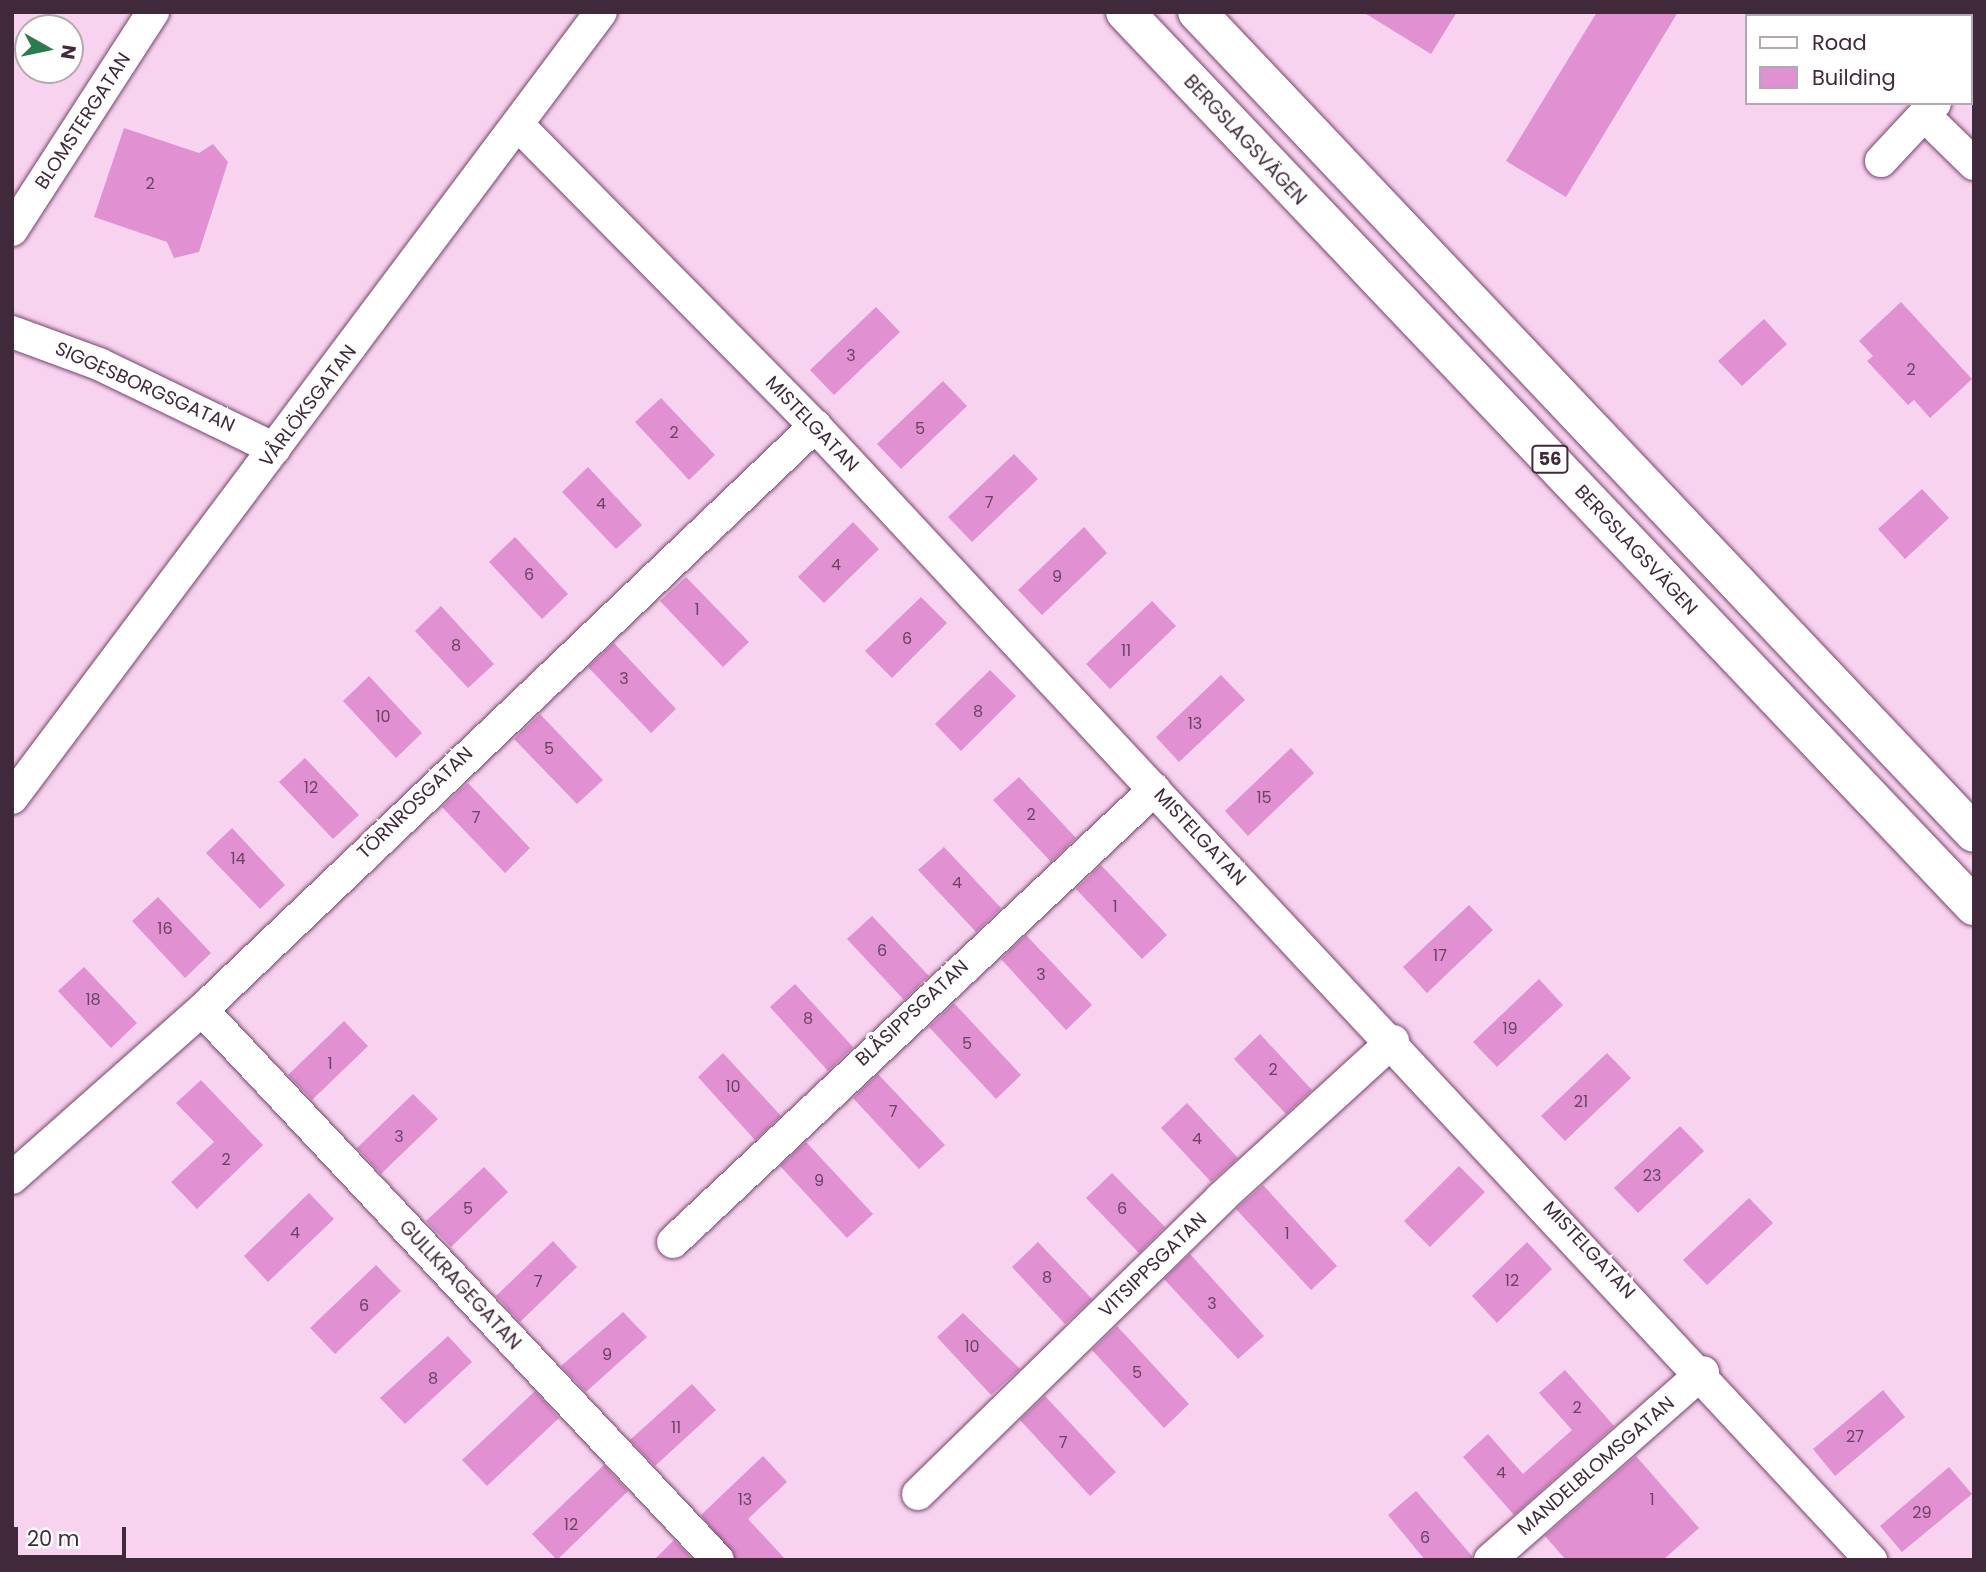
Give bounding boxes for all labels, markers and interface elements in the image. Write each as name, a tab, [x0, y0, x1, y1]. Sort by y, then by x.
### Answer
north arrow	[14, 14, 84, 84]
legend	[1744, 14, 1972, 105]
text: Road	[1812, 28, 1867, 57]
street label: BLOMSTERGATAN	[30, 49, 136, 193]
text: Building	[1812, 63, 1896, 92]
street label: BERGSLAGSVÄGEN	[1179, 70, 1311, 210]
house number: 2	[145, 174, 155, 194]
street label: SIGGESBORGSGATAN	[52, 337, 238, 437]
street label: VÅRLÖKSGATAN	[255, 340, 361, 472]
house number: 3	[846, 346, 856, 366]
house number: 2	[1906, 360, 1916, 380]
street label: MISTELGATAN	[761, 371, 863, 477]
house number: 5	[915, 419, 925, 439]
house number: 2	[669, 423, 679, 443]
road number: 56	[1531, 444, 1569, 474]
street label: BERGSLAGSVÄGEN	[1570, 480, 1702, 620]
house number: 7	[985, 493, 993, 513]
house number: 4	[596, 494, 606, 514]
house number: 4	[831, 555, 841, 575]
house number: 6	[524, 565, 534, 585]
house number: 9	[1052, 567, 1062, 587]
house number: 1	[694, 600, 700, 620]
house number: 6	[902, 629, 912, 649]
house number: 8	[451, 636, 461, 656]
house number: 11	[1121, 641, 1131, 661]
house number: 3	[619, 669, 629, 689]
house number: 8	[973, 702, 983, 722]
house number: 10	[375, 707, 391, 727]
house number: 13	[1188, 714, 1202, 734]
house number: 5	[544, 739, 554, 759]
street label: TÖRNROSGATAN	[352, 742, 478, 864]
house number: 12	[304, 778, 318, 798]
street label: MISTELGATAN	[1149, 784, 1251, 890]
house number: 15	[1256, 788, 1272, 808]
house number: 2	[1026, 805, 1036, 825]
house number: 7	[472, 808, 480, 828]
house number: 14	[230, 849, 246, 869]
house number: 4	[952, 873, 962, 893]
house number: 1	[1112, 897, 1118, 917]
house number: 16	[157, 919, 173, 939]
house number: 6	[877, 941, 887, 961]
house number: 17	[1433, 946, 1447, 966]
street label: BLÅSIPPSGATAN	[851, 955, 973, 1071]
house number: 3	[1036, 965, 1046, 985]
house number: 18	[85, 990, 101, 1010]
house number: 8	[803, 1009, 813, 1029]
house number: 19	[1502, 1019, 1518, 1039]
house number: 5	[962, 1034, 972, 1054]
house number: 1	[327, 1054, 333, 1074]
house number: 2	[1268, 1060, 1278, 1080]
house number: 10	[725, 1077, 741, 1097]
house number: 21	[1574, 1092, 1588, 1112]
house number: 7	[889, 1102, 897, 1122]
house number: 3	[394, 1127, 404, 1147]
house number: 4	[1192, 1129, 1202, 1149]
house number: 2	[221, 1150, 231, 1170]
house number: 23	[1643, 1166, 1661, 1186]
house number: 9	[814, 1171, 824, 1191]
street label: MISTELGATAN	[1538, 1197, 1640, 1303]
house number: 5	[463, 1199, 473, 1219]
house number: 6	[1117, 1199, 1127, 1219]
street label: VITSIPPSGATAN	[1094, 1208, 1212, 1322]
street label: GULLKRAGEGATAN	[394, 1216, 526, 1354]
house number: 4	[290, 1223, 300, 1243]
house number: 1	[1284, 1224, 1290, 1244]
house number: 8	[1042, 1268, 1052, 1288]
house number: 12	[1505, 1271, 1519, 1291]
house number: 7	[534, 1272, 542, 1292]
house number: 3	[1207, 1294, 1217, 1314]
house number: 6	[359, 1296, 369, 1316]
house number: 10	[964, 1337, 980, 1357]
house number: 9	[602, 1345, 612, 1365]
house number: 5	[1132, 1363, 1142, 1383]
house number: 8	[428, 1369, 438, 1389]
street label: MANDELBLOMSGATAN	[1513, 1392, 1679, 1540]
house number: 2	[1572, 1398, 1582, 1418]
house number: 11	[671, 1418, 681, 1438]
house number: 27	[1846, 1427, 1864, 1447]
house number: 7	[1059, 1433, 1067, 1453]
house number: 4	[1496, 1463, 1506, 1483]
house number: 13	[738, 1490, 752, 1510]
house number: 1	[1649, 1490, 1655, 1510]
house number: 29	[1912, 1503, 1932, 1523]
scale bar	[18, 1512, 130, 1556]
house number: 12	[564, 1515, 578, 1535]
text: 20 m	[27, 1524, 80, 1553]
house number: 6	[1420, 1528, 1430, 1548]

